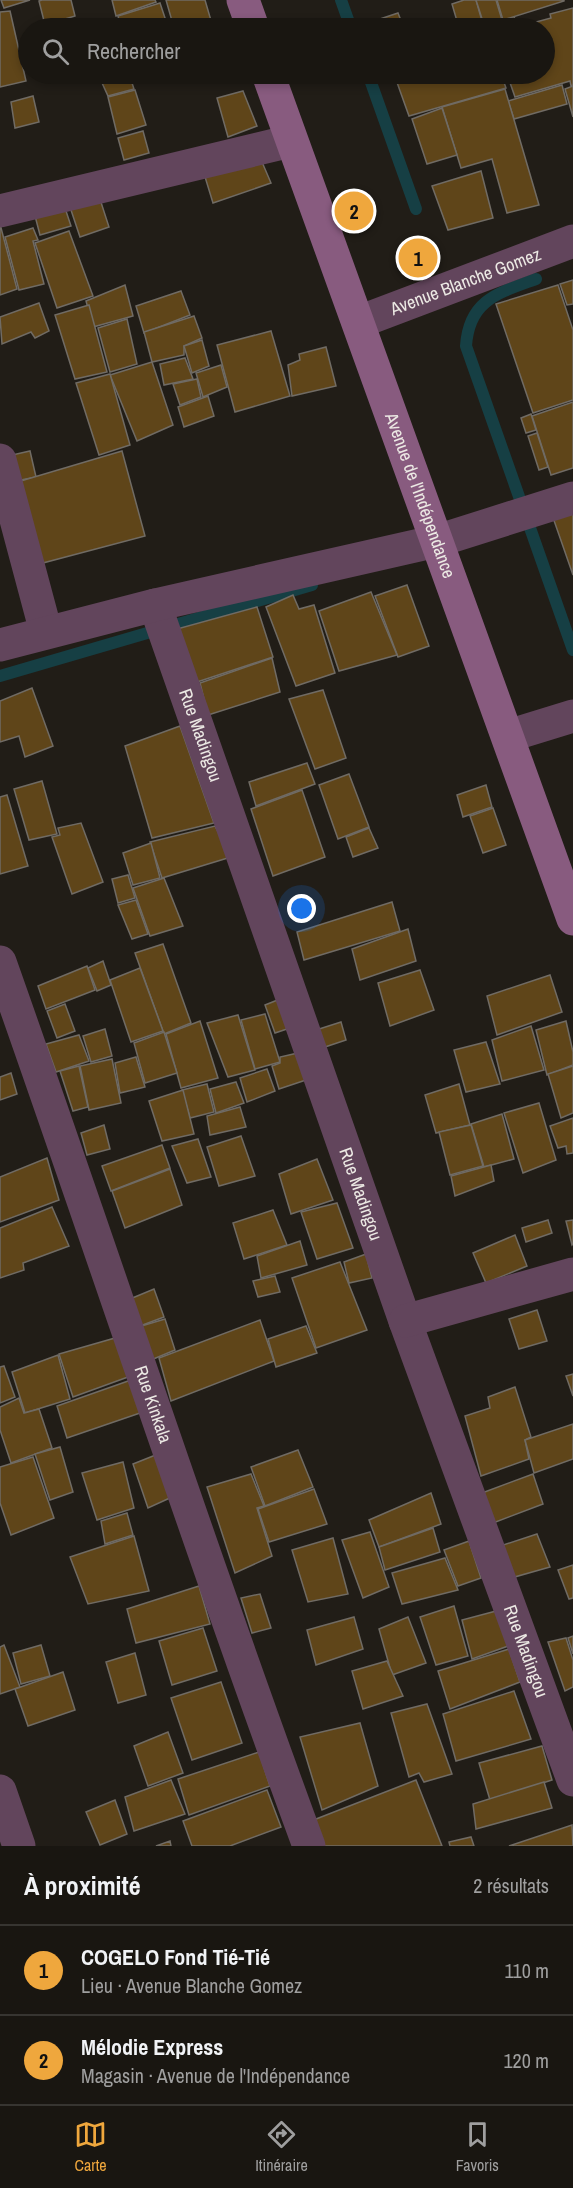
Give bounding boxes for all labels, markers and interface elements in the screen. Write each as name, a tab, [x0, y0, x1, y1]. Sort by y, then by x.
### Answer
search box	[18, 18, 555, 84]
icon: search	[39, 35, 72, 68]
text: Rechercher	[87, 36, 180, 66]
pin: 2	[334, 188, 374, 234]
pin: 1	[398, 236, 438, 280]
street label: Avenue Blanche Gomez	[386, 241, 544, 321]
street label: Avenue de l'Indépendance	[379, 408, 462, 581]
street label: Rue Madingou	[173, 685, 229, 785]
your location	[287, 894, 316, 923]
street label: Rue Madingou	[333, 1144, 389, 1244]
street label: Rue Kinkala	[129, 1362, 178, 1446]
street label: Rue Madingou	[498, 1601, 555, 1701]
text: À proximité	[24, 1868, 141, 1903]
text: 2 résultats	[473, 1872, 549, 1899]
text: COGELO Fond Tié-Tié	[81, 1942, 270, 1972]
text: 1	[39, 1957, 48, 1984]
text: 110 m	[505, 1957, 549, 1984]
text: Lieu · Avenue Blanche Gomez	[81, 1972, 302, 1999]
text: Mélodie Express	[81, 2032, 223, 2062]
text: 2	[39, 2047, 48, 2074]
text: 120 m	[503, 2047, 549, 2074]
text: Magasin · Avenue de l'Indépendance	[81, 2062, 350, 2089]
tab: Carte	[74, 2118, 107, 2176]
tab: Itinéraire	[255, 2118, 308, 2176]
tab: Favoris	[456, 2118, 499, 2176]

